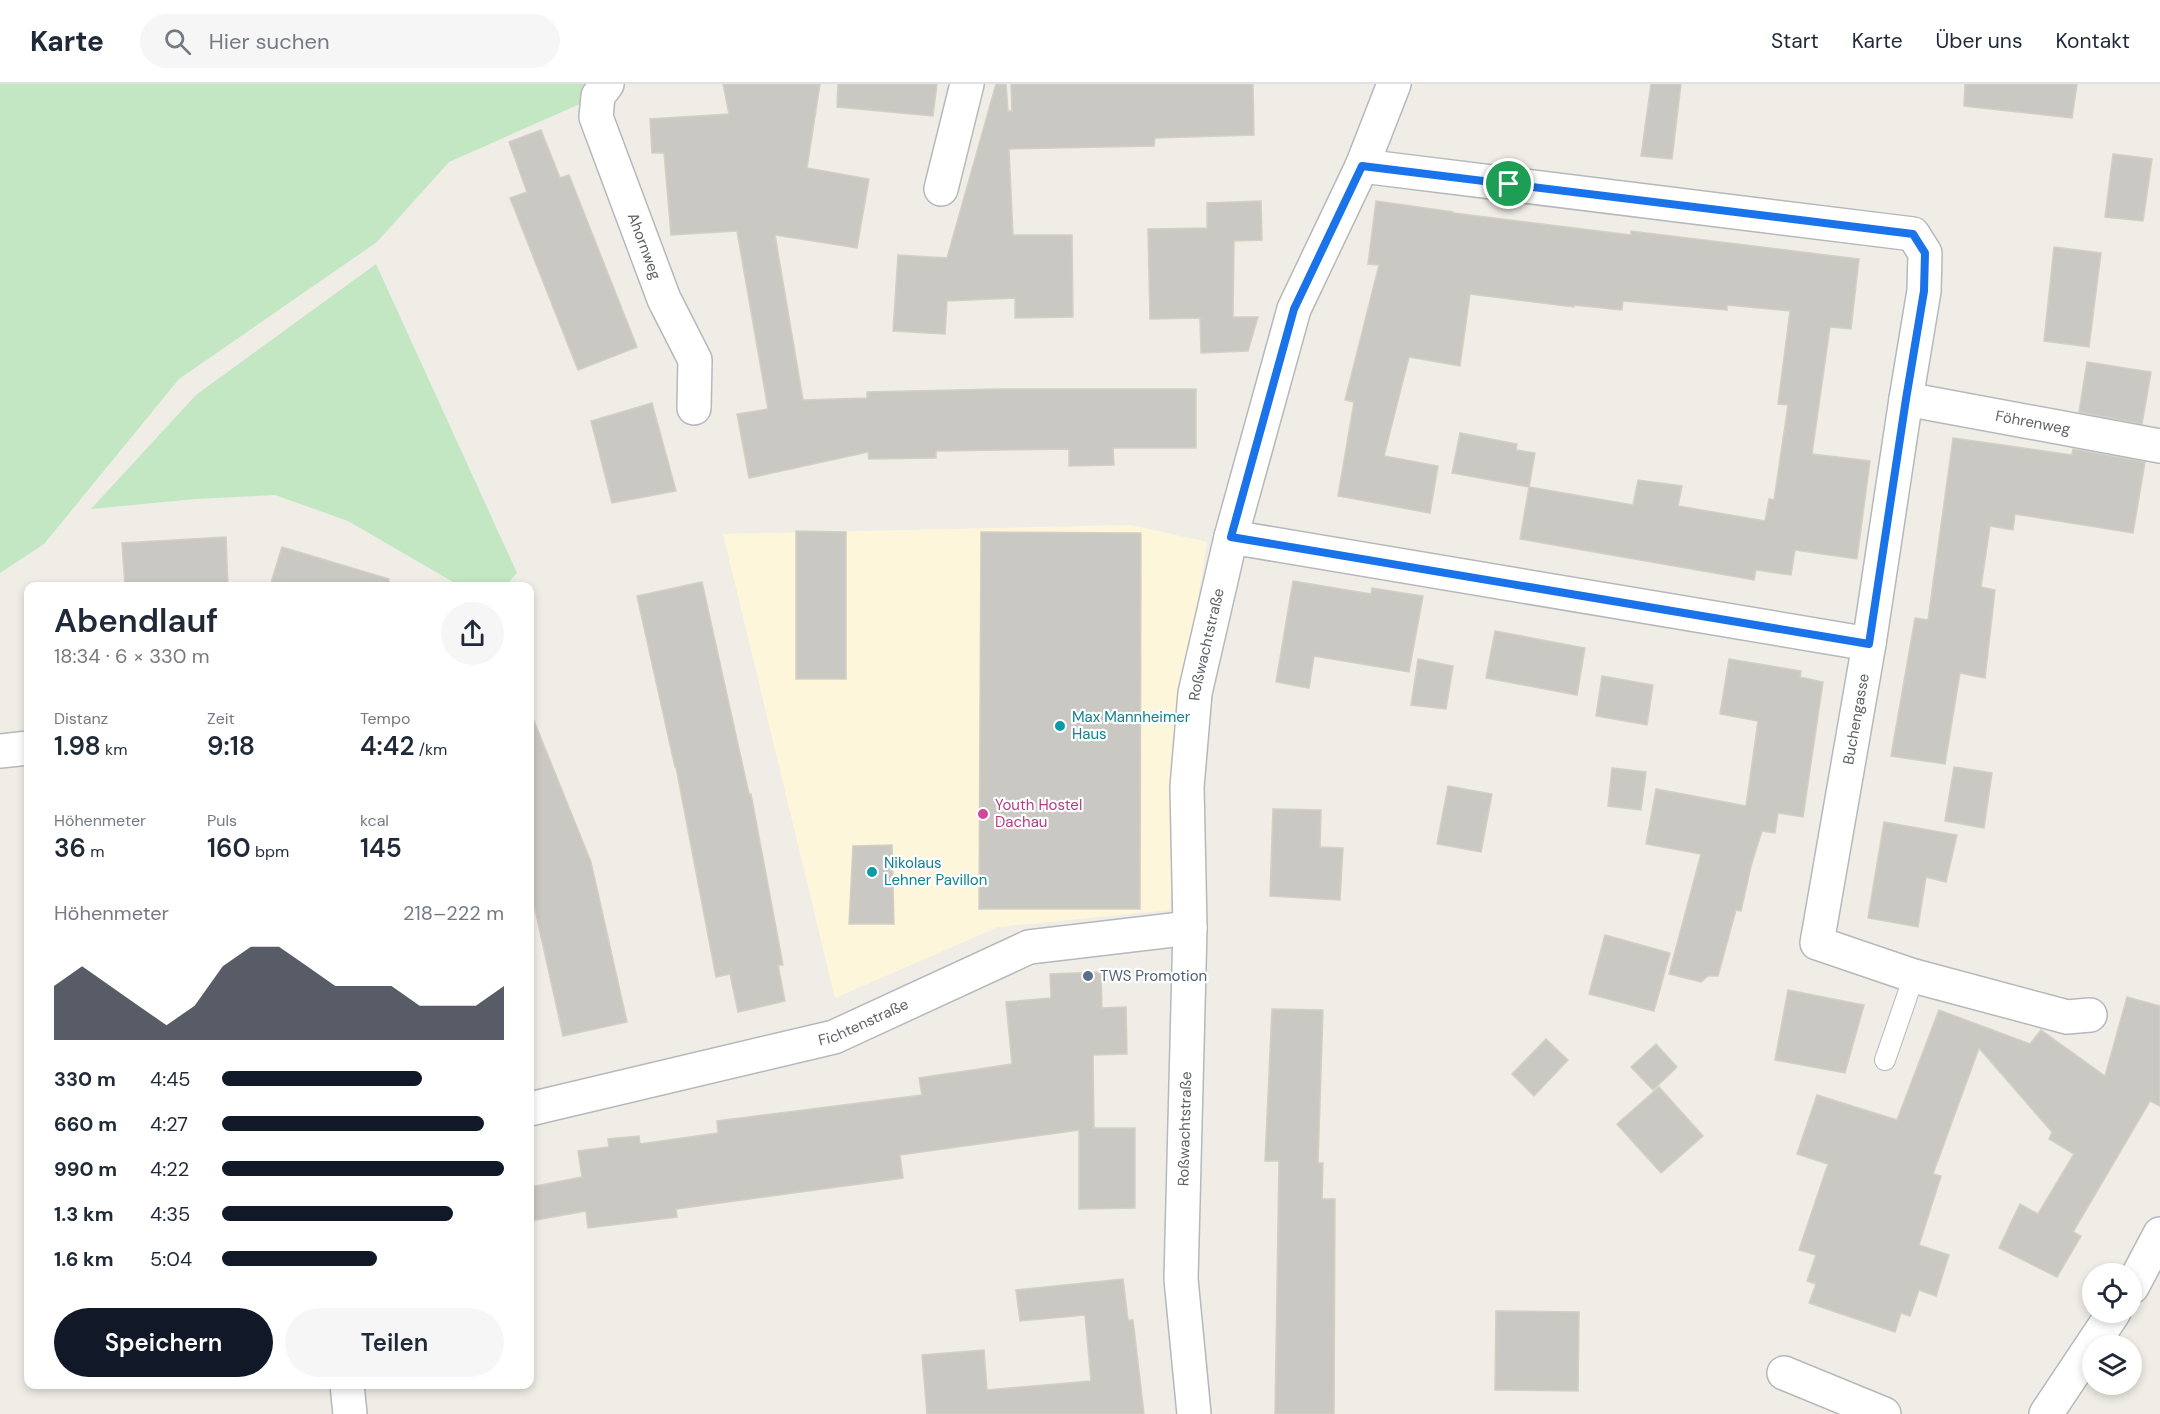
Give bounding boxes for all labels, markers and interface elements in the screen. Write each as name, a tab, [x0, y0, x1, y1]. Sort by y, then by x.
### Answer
search box	[140, 14, 560, 68]
text: Karte	[30, 23, 104, 60]
icon: search	[161, 25, 194, 58]
text: Hier suchen	[209, 27, 330, 56]
text: Start	[1771, 27, 1819, 55]
text: Karte	[1852, 27, 1903, 55]
text: Über uns	[1936, 27, 2022, 55]
text: Kontakt	[2055, 27, 2130, 55]
pin	[1483, 158, 1534, 209]
icon: arrive	[1492, 167, 1525, 200]
street label: Ahornweg	[623, 210, 666, 282]
street label: Föhrenweg	[1994, 406, 2072, 439]
street label: Roßwachtstraße	[1184, 586, 1229, 701]
text: Abendlauf	[54, 599, 218, 642]
button: share	[441, 602, 504, 665]
text: 18:34 · 6 × 330 m	[54, 643, 210, 669]
street label: Buchengasse	[1838, 672, 1874, 766]
place label: Max Mannheimer Haus	[1072, 707, 1191, 744]
text: Distanz	[54, 708, 108, 729]
text: Zeit	[207, 708, 235, 729]
text: Tempo	[360, 708, 410, 729]
marker: Max Mannheimer Haus	[1053, 719, 1067, 733]
text: 1.98	[54, 729, 101, 763]
text: 9:18	[207, 729, 255, 763]
text: 4:42	[360, 729, 414, 763]
text: km	[101, 739, 127, 760]
text: /km	[414, 739, 447, 760]
place label: Youth Hostel Dachau	[995, 795, 1082, 832]
marker: Youth Hostel Dachau	[976, 807, 990, 821]
text: Höhenmeter	[54, 810, 146, 831]
text: Puls	[207, 810, 237, 831]
text: kcal	[360, 810, 389, 831]
text: 36	[54, 831, 86, 865]
text: 160	[207, 831, 251, 865]
text: 145	[360, 831, 402, 865]
text: m	[86, 841, 105, 862]
text: bpm	[251, 841, 289, 862]
place label: Nikolaus Lehner Pavillon	[884, 853, 987, 890]
marker: Nikolaus Lehner Pavillon	[865, 865, 879, 879]
text: Höhenmeter	[54, 900, 169, 926]
text: 218–222 m	[403, 900, 504, 926]
place label: TWS Promotion	[1100, 966, 1207, 986]
marker: TWS Promotion	[1081, 969, 1095, 983]
street label: Fichtenstraße	[816, 994, 912, 1050]
text: 330 m	[54, 1066, 116, 1092]
text: 4:45	[150, 1066, 191, 1092]
street label: Roßwachtstraße	[1173, 1071, 1196, 1186]
text: 660 m	[54, 1111, 117, 1137]
text: 4:27	[150, 1111, 188, 1137]
text: 990 m	[54, 1156, 117, 1182]
text: 4:22	[150, 1156, 189, 1182]
text: 1.3 km	[54, 1201, 113, 1227]
text: 4:35	[150, 1201, 190, 1227]
text: 1.6 km	[54, 1246, 113, 1272]
text: 5:04	[150, 1246, 192, 1272]
map controls	[2082, 1263, 2142, 1395]
button: locate	[2082, 1263, 2142, 1323]
button: Speichern	[54, 1308, 273, 1377]
button: Teilen	[285, 1308, 504, 1377]
button: layers	[2082, 1335, 2142, 1395]

